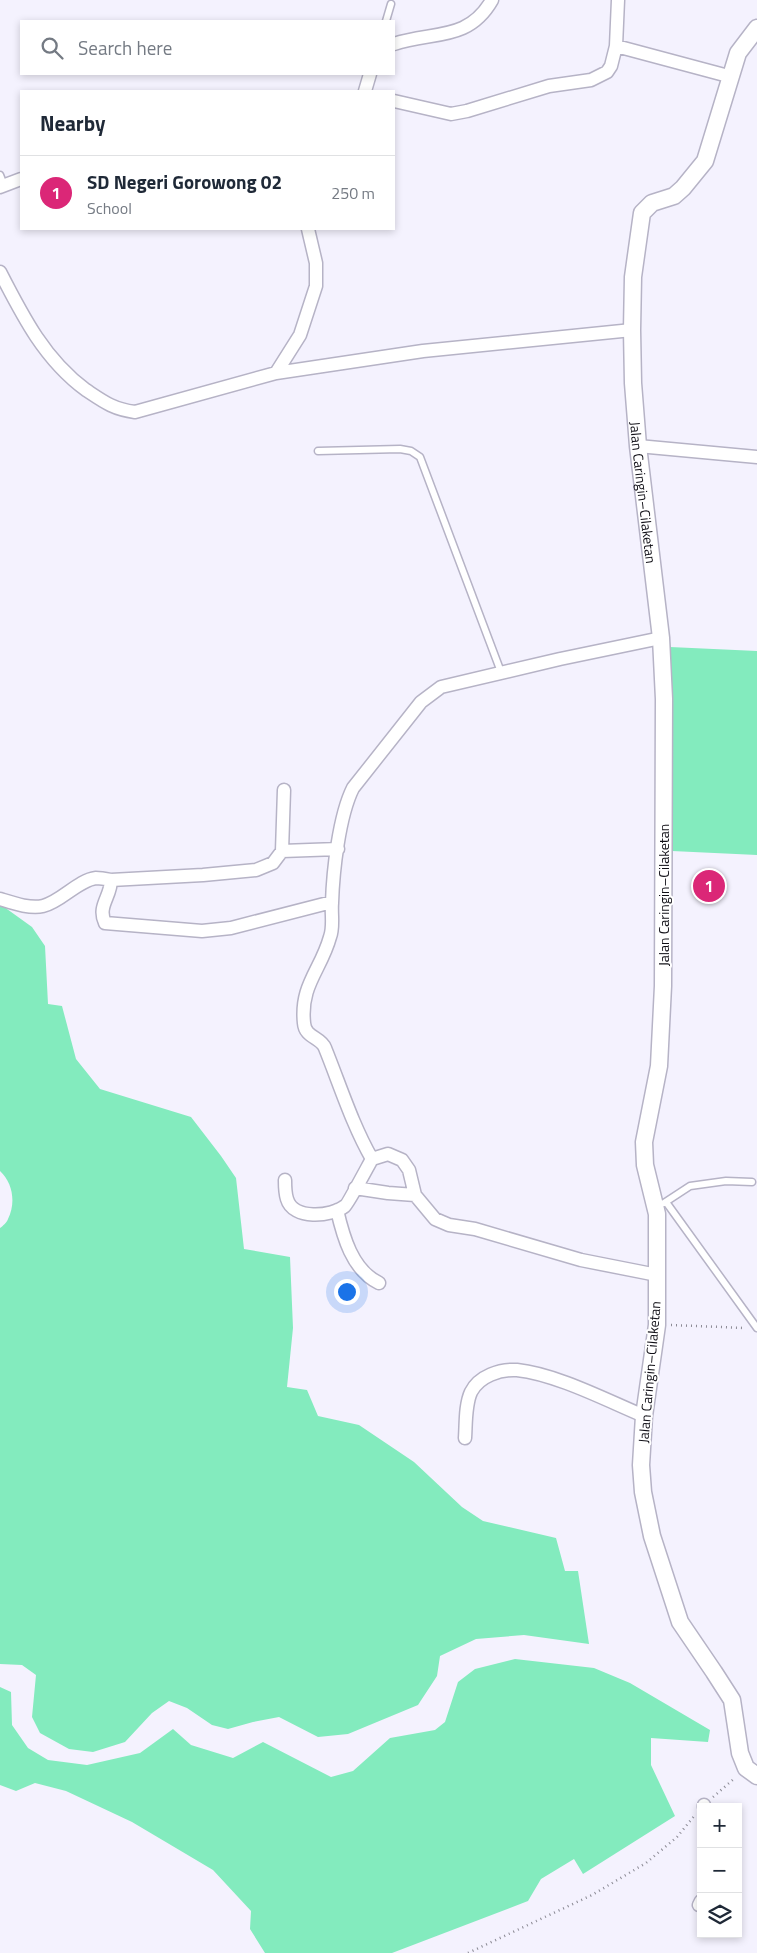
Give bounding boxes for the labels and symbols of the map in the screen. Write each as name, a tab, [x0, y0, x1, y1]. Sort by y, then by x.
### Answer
street label: Jalan Caringin–Cilaketan	[626, 421, 662, 564]
street label: Jalan Caringin–Cilaketan	[653, 824, 674, 966]
pin: 1	[693, 867, 725, 905]
your location	[334, 1279, 360, 1305]
street label: Jalan Caringin–Cilaketan	[632, 1300, 666, 1444]

